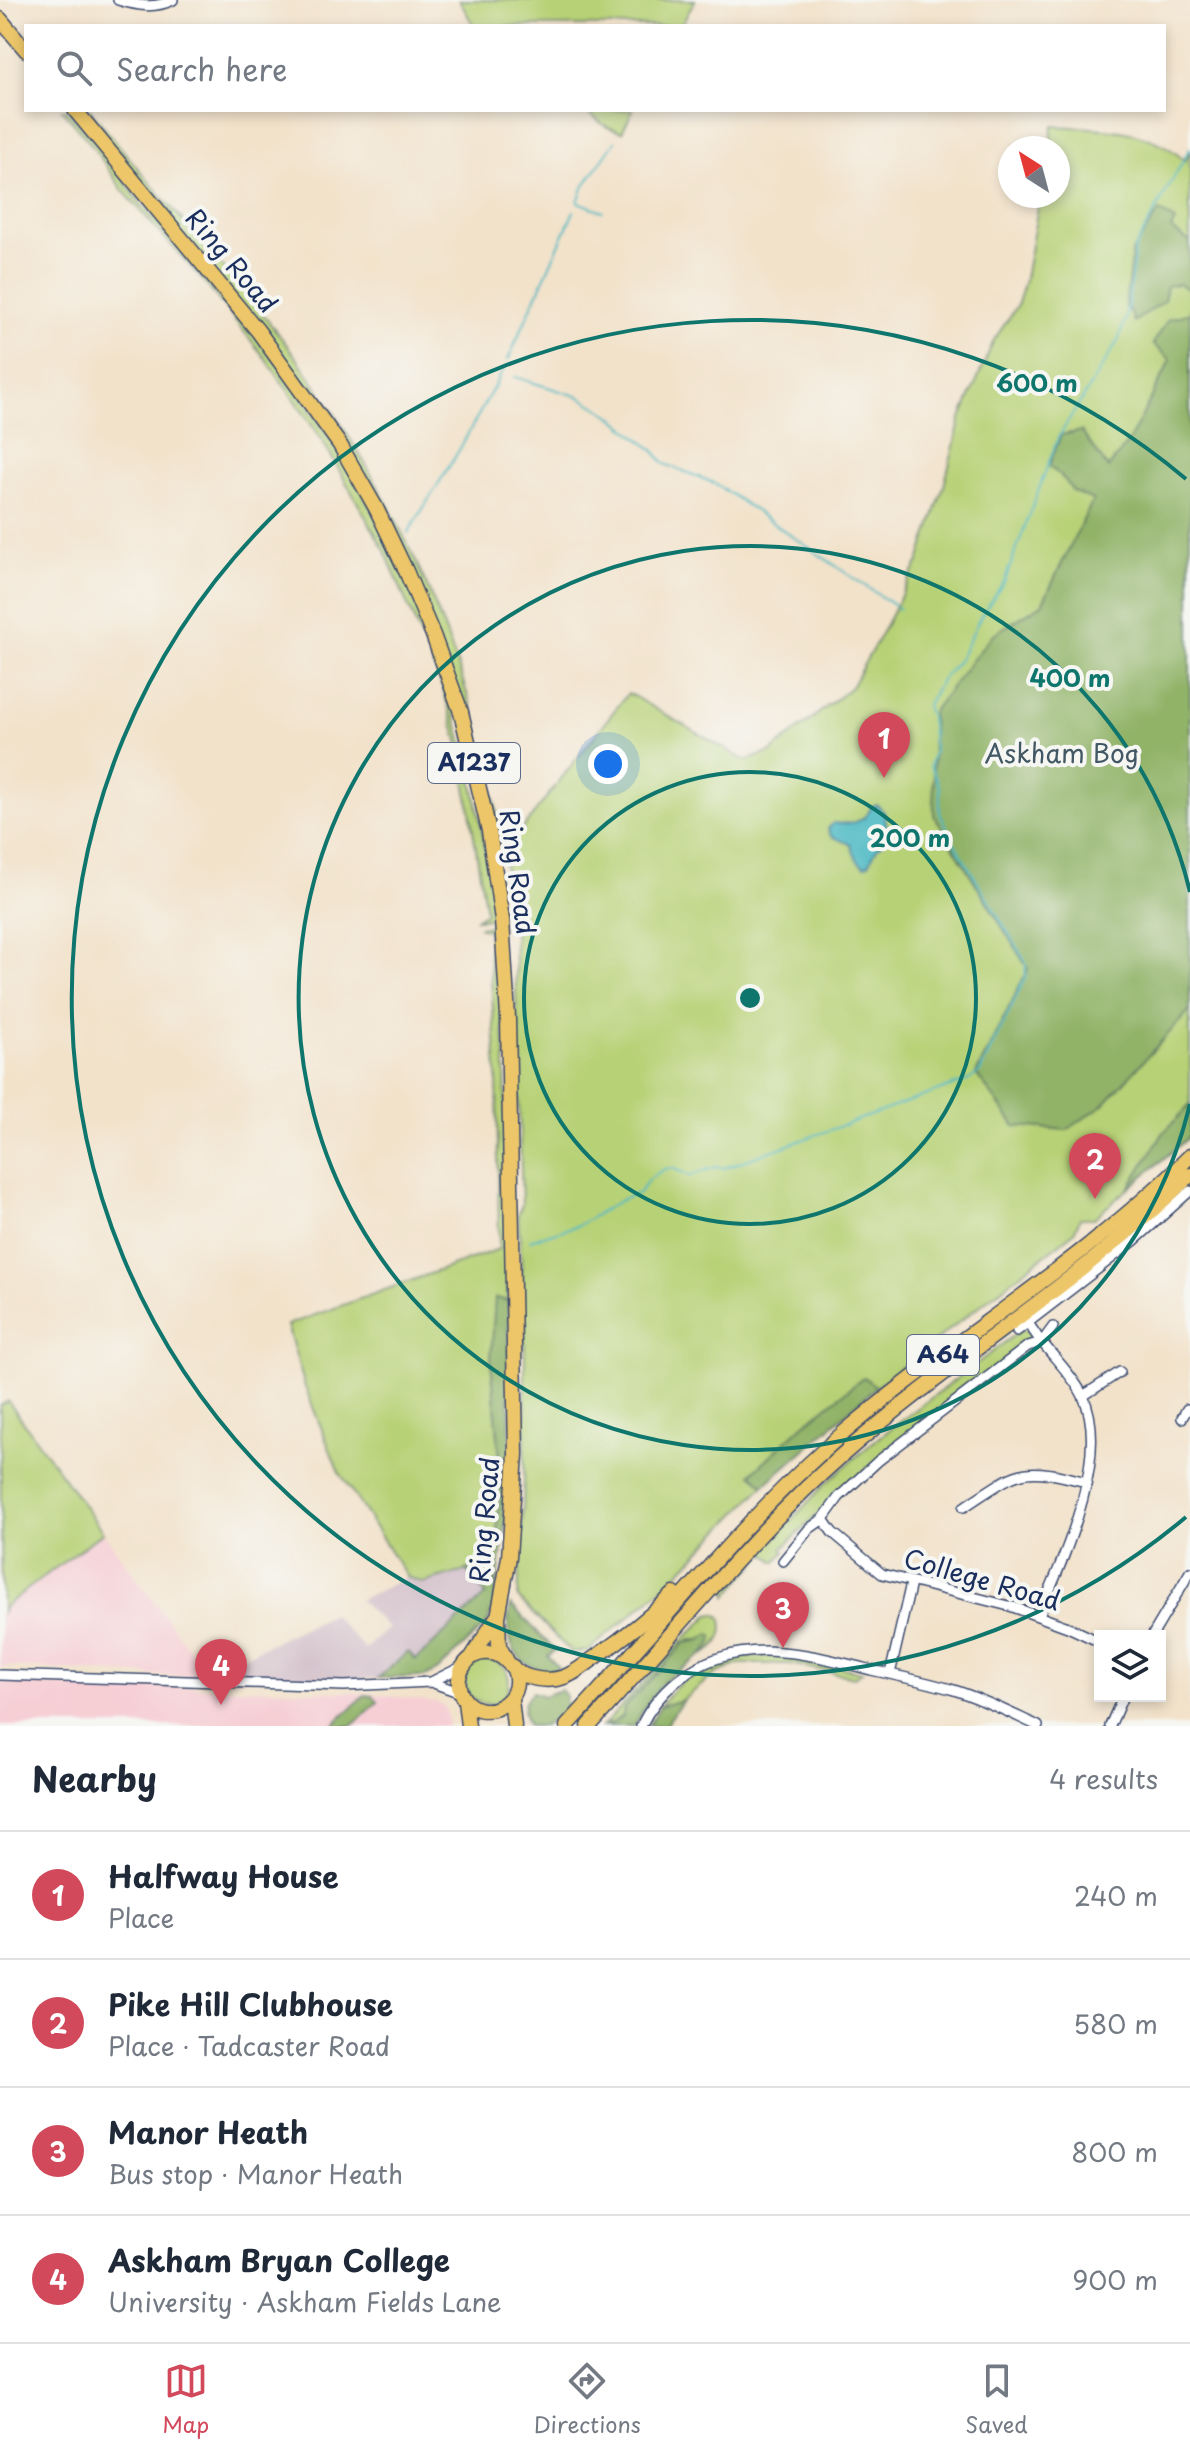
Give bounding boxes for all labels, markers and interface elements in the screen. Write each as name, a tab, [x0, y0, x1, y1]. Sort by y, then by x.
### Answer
search box	[24, 24, 1166, 112]
icon: search	[52, 46, 96, 90]
text: Search here	[116, 46, 288, 91]
north arrow	[998, 136, 1070, 208]
street label: Ring Road	[177, 199, 288, 321]
text: 600 m	[996, 364, 1078, 400]
text: 400 m	[1029, 659, 1111, 695]
pin: 1	[858, 712, 910, 778]
park label: Askham Bog	[985, 733, 1139, 772]
road number: A1237	[428, 743, 520, 783]
your location	[588, 744, 628, 784]
street label: Ring Road	[490, 807, 547, 937]
text: 200 m	[870, 819, 950, 855]
centre of rings	[736, 984, 764, 1012]
pin: 2	[1069, 1133, 1121, 1199]
road number: A64	[907, 1335, 979, 1375]
street label: Ring Road	[459, 1455, 508, 1584]
street label: College Road	[900, 1538, 1065, 1619]
pin: 3	[757, 1582, 809, 1648]
map controls	[1094, 1630, 1166, 1702]
button: layers	[1094, 1630, 1166, 1702]
pin: 4	[195, 1639, 247, 1705]
text: Nearby	[32, 1752, 157, 1804]
text: 4 results	[1049, 1759, 1158, 1798]
text: Halfway House	[108, 1853, 339, 1898]
text: 1	[52, 1876, 64, 1915]
text: 240 m	[1074, 1876, 1158, 1915]
text: Place	[108, 1898, 174, 1937]
text: Pike Hill Clubhouse	[108, 1981, 393, 2026]
text: 2	[49, 2004, 67, 2043]
text: 580 m	[1073, 2004, 1158, 2043]
text: Place · Tadcaster Road	[108, 2026, 390, 2065]
text: Manor Heath	[108, 2109, 308, 2154]
text: 3	[49, 2132, 67, 2171]
text: 800 m	[1071, 2132, 1158, 2171]
text: Bus stop · Manor Heath	[108, 2154, 403, 2193]
text: Askham Bryan College	[108, 2237, 450, 2282]
text: 4	[49, 2260, 67, 2299]
text: 900 m	[1072, 2260, 1158, 2299]
text: University · Askham Fields Lane	[108, 2282, 502, 2321]
tab: Map	[162, 2359, 209, 2440]
tab: Directions	[534, 2359, 641, 2440]
tab: Saved	[965, 2359, 1028, 2440]

